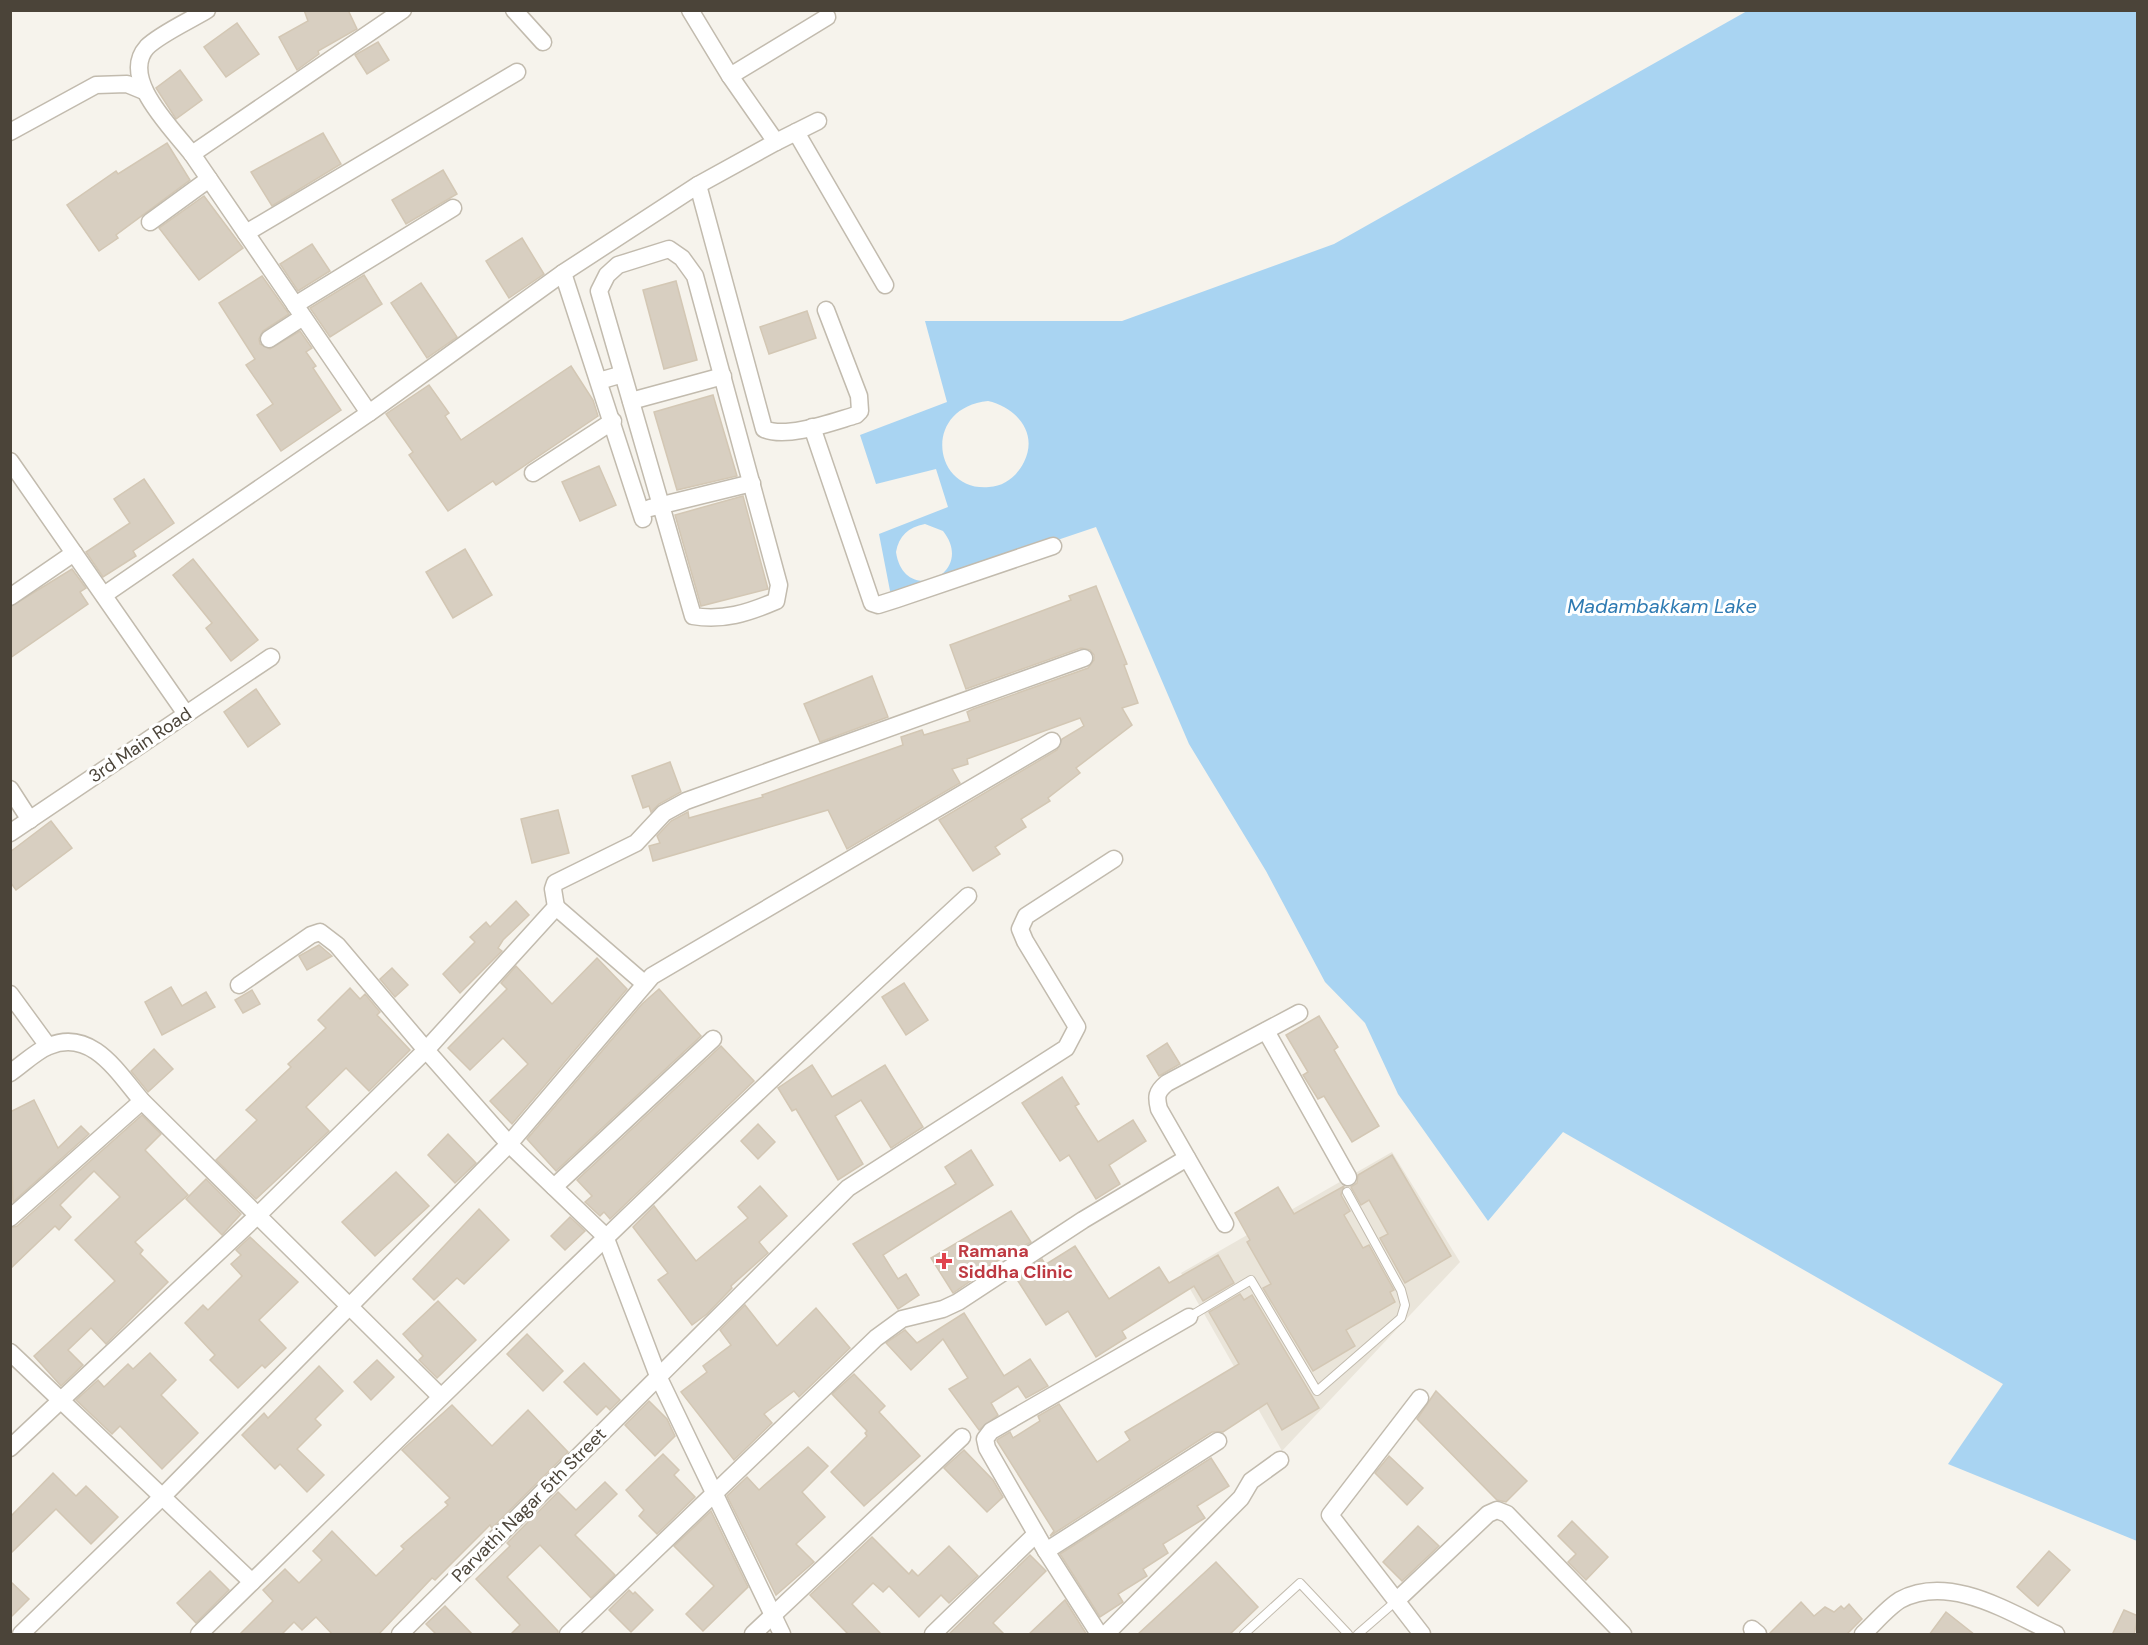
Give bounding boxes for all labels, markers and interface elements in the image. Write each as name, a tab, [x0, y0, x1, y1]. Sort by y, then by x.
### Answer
water label: Madambakkam Lake	[1567, 593, 1757, 619]
street label: 3rd Main Road	[84, 702, 196, 788]
place label: Ramana Siddha Clinic	[958, 1239, 1073, 1284]
marker: Ramana Siddha Clinic	[935, 1252, 953, 1270]
street label: Parvathi Nagar 5th Street	[447, 1423, 611, 1587]

